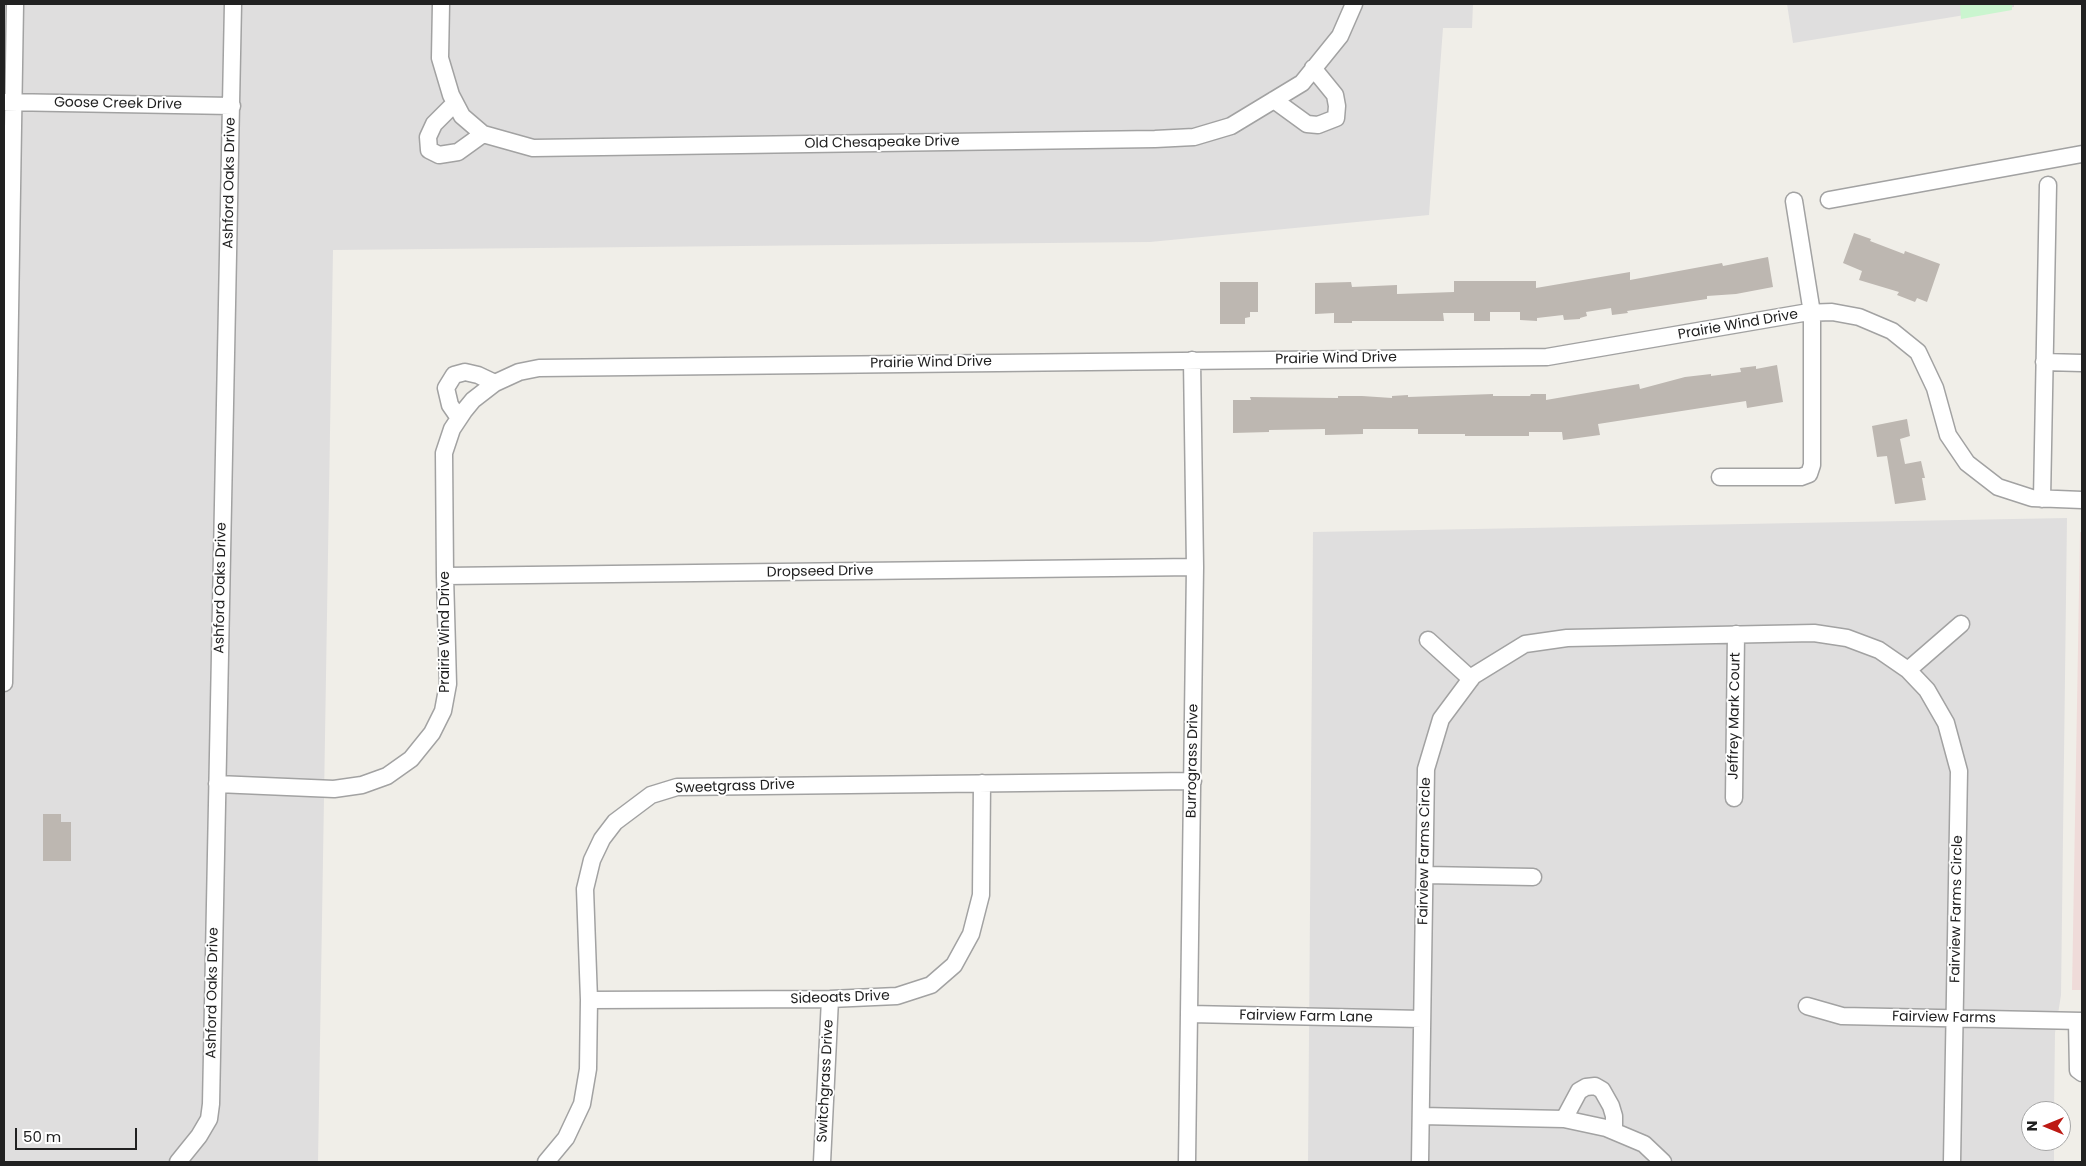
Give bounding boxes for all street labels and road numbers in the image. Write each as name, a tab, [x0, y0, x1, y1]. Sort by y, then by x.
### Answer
street label: Goose Creek Drive	[54, 94, 182, 114]
street label: Ashford Oaks Drive	[220, 117, 240, 249]
street label: Old Chesapeake Drive	[804, 133, 960, 153]
street label: Prairie Wind Drive	[1677, 306, 1799, 344]
street label: Prairie Wind Drive	[1275, 350, 1397, 368]
street label: Prairie Wind Drive	[870, 354, 992, 372]
street label: Ashford Oaks Drive	[211, 522, 231, 654]
street label: Dropseed Drive	[767, 563, 873, 581]
street label: Prairie Wind Drive	[437, 571, 453, 693]
street label: Jeffrey Mark Court	[1725, 652, 1745, 780]
street label: Burrograss Drive	[1184, 704, 1202, 818]
street label: Sweetgrass Drive	[675, 777, 795, 797]
street label: Fairview Farms Circle	[1415, 777, 1435, 925]
street label: Fairview Farms Circle	[1947, 835, 1967, 983]
street label: Ashford Oaks Drive	[203, 927, 223, 1059]
street label: Sideoats Drive	[790, 988, 890, 1008]
street label: Fairview Farm Lane	[1239, 1007, 1373, 1027]
street label: Fairview Farms	[1892, 1009, 1996, 1027]
street label: Switchgrass Drive	[814, 1019, 838, 1143]

